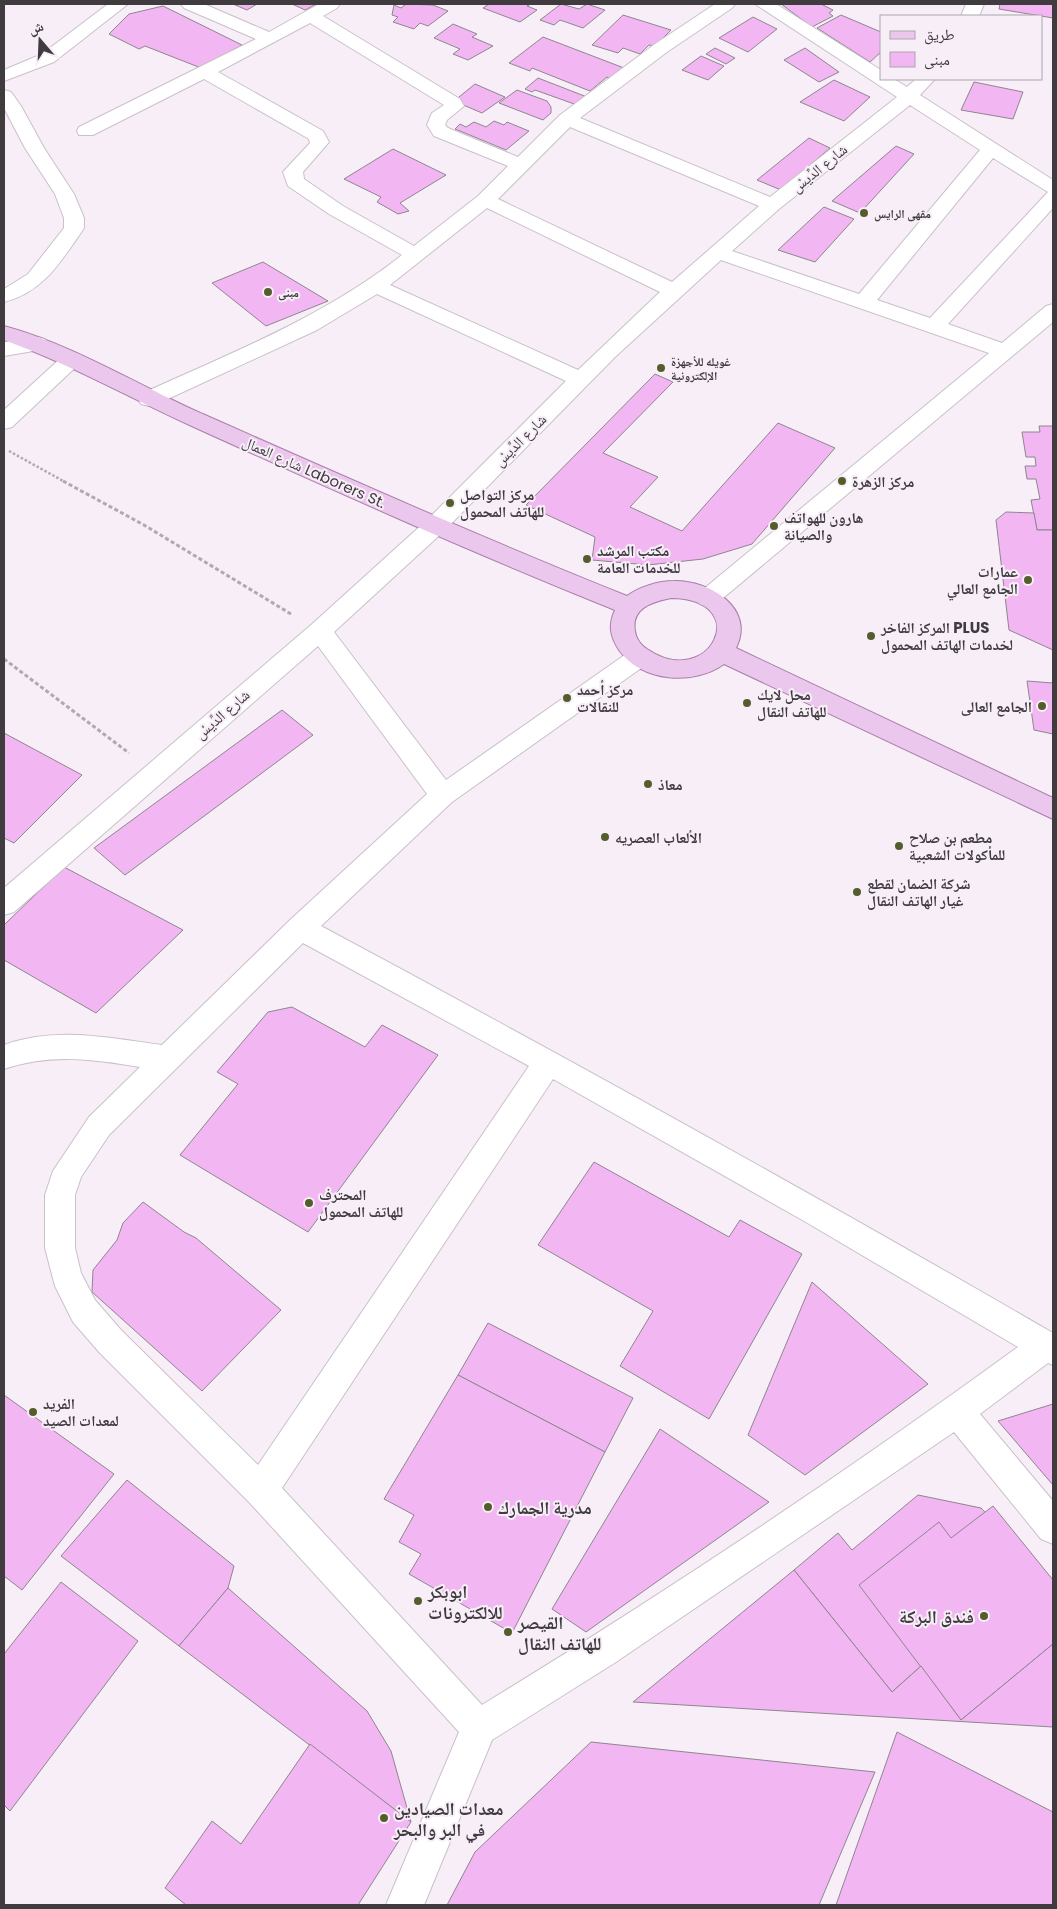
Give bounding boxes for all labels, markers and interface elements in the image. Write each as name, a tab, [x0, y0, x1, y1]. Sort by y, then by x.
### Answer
north arrow	[15, 15, 65, 65]
legend	[880, 15, 1042, 80]
text: ش	[25, 16, 46, 40]
text: طريق	[924, 24, 955, 45]
text: مبنى	[924, 49, 950, 70]
street label: شارع الدِّيسْ	[786, 139, 852, 197]
place label: مقهى الرايس	[874, 205, 931, 222]
marker: مقهى الرايس	[858, 207, 870, 219]
place label: مبنى	[278, 284, 299, 301]
marker: مبنى	[262, 286, 274, 298]
place label: غويله للأجهزة الإلكترونية	[671, 353, 731, 384]
marker: غويله للأجهزة الإلكترونية	[655, 362, 667, 374]
street label: شارع الدِّيسْ	[489, 409, 551, 471]
street label: شارع العمال Laborers St.	[239, 431, 389, 513]
place label: مركز الزهرة	[852, 471, 914, 492]
marker: مركز الزهرة	[836, 475, 848, 487]
place label: مركز التواصل للهاتف المحمول	[460, 484, 544, 522]
marker: مركز التواصل للهاتف المحمول	[444, 497, 456, 509]
place label: هارون للهواتف والصيانة	[784, 507, 864, 545]
marker: هارون للهواتف والصيانة	[768, 520, 780, 532]
place label: مكتب المرشد للخدمات العامة	[597, 540, 680, 578]
marker: مكتب المرشد للخدمات العامة	[581, 553, 593, 565]
place label: عمارات الجامع العالي	[947, 561, 1018, 600]
marker: عمارات الجامع العالي	[1022, 574, 1034, 586]
place label: المركز الفاخر PLUS لخدمات الهاتف المحمول	[880, 617, 1013, 655]
marker: المركز الفاخر PLUS لخدمات الهاتف المحمول	[865, 630, 877, 642]
place label: مركز أحمد للنقالات	[577, 679, 633, 717]
street label: شارع الدِّيسْ	[190, 684, 254, 744]
place label: محل لايك للهاتف النقال	[757, 684, 827, 722]
marker: مركز أحمد للنقالات	[561, 692, 573, 704]
place label: الجامع العالى	[961, 696, 1032, 717]
marker: محل لايك للهاتف النقال	[741, 697, 753, 709]
marker: الجامع العالى	[1036, 700, 1048, 712]
place label: معاذ	[658, 774, 683, 795]
marker: معاذ	[642, 778, 654, 790]
place label: الألعاب العصريه	[615, 827, 702, 848]
place label: مطعم بن صلاح للمأكولات الشعبية	[909, 827, 1005, 865]
marker: الألعاب العصريه	[599, 831, 611, 843]
marker: مطعم بن صلاح للمأكولات الشعبية	[893, 840, 905, 852]
place label: شركة الضمان لقطع غيار الهاتف النقال	[867, 873, 970, 911]
marker: شركة الضمان لقطع غيار الهاتف النقال	[851, 886, 863, 898]
place label: المحترف للهاتف المحمول	[319, 1184, 403, 1222]
marker: المحترف للهاتف المحمول	[303, 1197, 315, 1209]
place label: الفريد لمعدات الصيد	[43, 1393, 119, 1431]
marker: الفريد لمعدات الصيد	[27, 1406, 39, 1418]
place label: مدرية الجمارك	[498, 1495, 592, 1520]
marker: مدرية الجمارك	[482, 1501, 494, 1513]
place label: ابوبكر للالكترونات	[427, 1579, 503, 1625]
marker: ابوبكر للالكترونات	[412, 1595, 424, 1607]
place label: فندق البركة	[899, 1604, 974, 1629]
place label: القيصر للهاتف النقال	[517, 1610, 602, 1656]
marker: فندق البركة	[978, 1610, 990, 1622]
marker: القيصر للهاتف النقال	[502, 1626, 514, 1638]
place label: معدات الصيادين في البر والبحر	[393, 1796, 503, 1844]
marker: معدات الصيادين في البر والبحر	[378, 1812, 390, 1824]

